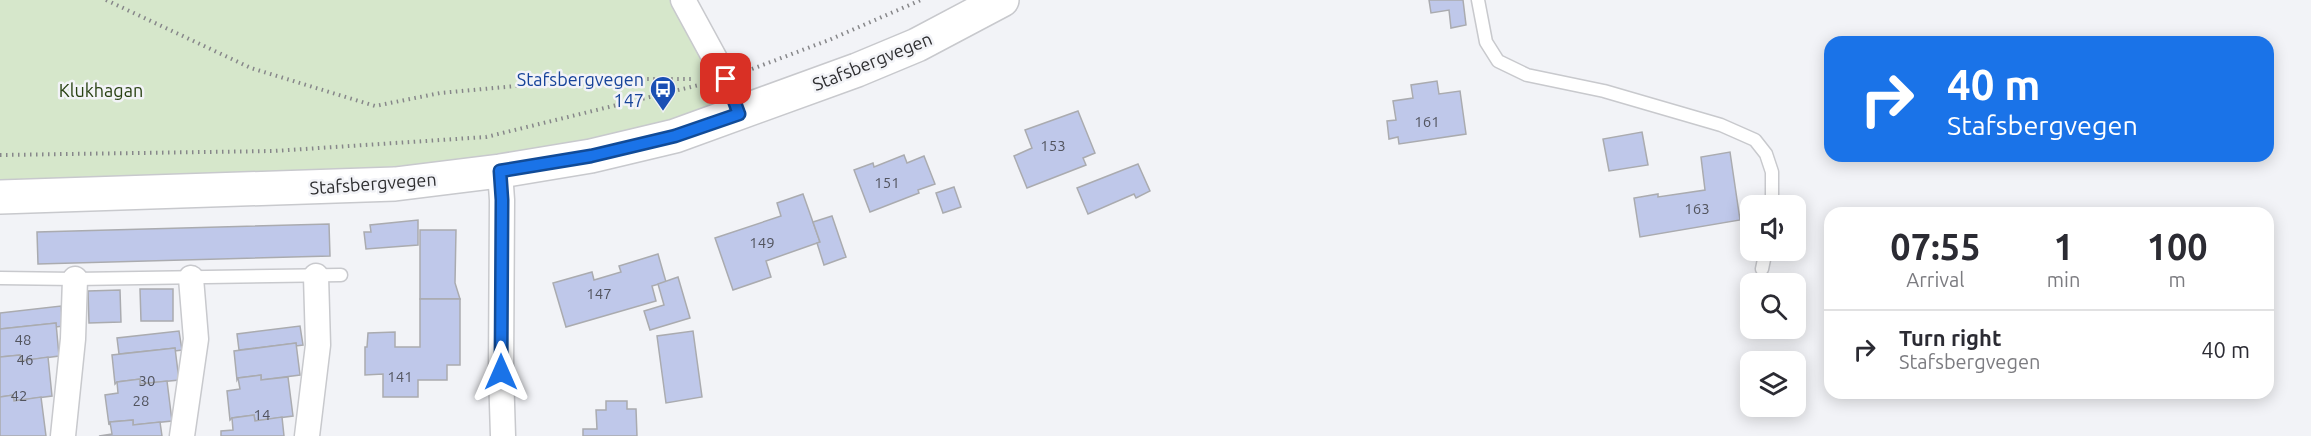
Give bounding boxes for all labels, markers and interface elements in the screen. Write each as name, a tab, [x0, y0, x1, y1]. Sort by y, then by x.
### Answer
street label: Stafsbergvegen	[809, 28, 935, 94]
pin	[700, 53, 751, 104]
icon: right	[1848, 60, 1926, 138]
text: 40 m	[1947, 61, 2041, 108]
icon: arrive	[709, 62, 742, 95]
place label: Stafsbergvegen 147	[517, 69, 644, 110]
bus stop icon: Stafsbergvegen 147	[648, 74, 678, 112]
park label: Klukhagan	[59, 80, 143, 100]
text: Stafsbergvegen	[1947, 110, 2138, 140]
house number: 161	[1414, 113, 1440, 130]
house number: 153	[1040, 137, 1066, 154]
street label: Stafsbergvegen	[309, 169, 437, 197]
house number: 151	[874, 174, 900, 191]
map controls	[1740, 195, 1806, 417]
button: sound	[1740, 195, 1806, 261]
house number: 163	[1684, 200, 1710, 217]
text: 07:55	[1890, 226, 1980, 267]
text: 1	[2053, 226, 2074, 267]
text: 100	[2147, 226, 2208, 267]
house number: 149	[749, 234, 775, 251]
text: Arrival	[1906, 268, 1965, 291]
text: min	[2047, 268, 2080, 291]
text: m	[2169, 268, 2186, 291]
button: search	[1740, 273, 1806, 339]
house number: 147	[586, 285, 612, 302]
text: Turn right	[1899, 325, 2001, 350]
house number: 48	[15, 331, 31, 348]
icon: right	[1848, 333, 1881, 366]
text: 40 m	[2201, 337, 2250, 362]
position arrow	[469, 340, 533, 404]
text: Stafsbergvegen	[1899, 350, 2040, 373]
house number: 46	[17, 351, 33, 368]
button: layers	[1740, 351, 1806, 417]
house number: 141	[387, 368, 413, 385]
house number: 30	[139, 372, 155, 389]
house number: 42	[11, 387, 27, 404]
house number: 28	[133, 392, 149, 409]
house number: 14	[254, 406, 270, 423]

